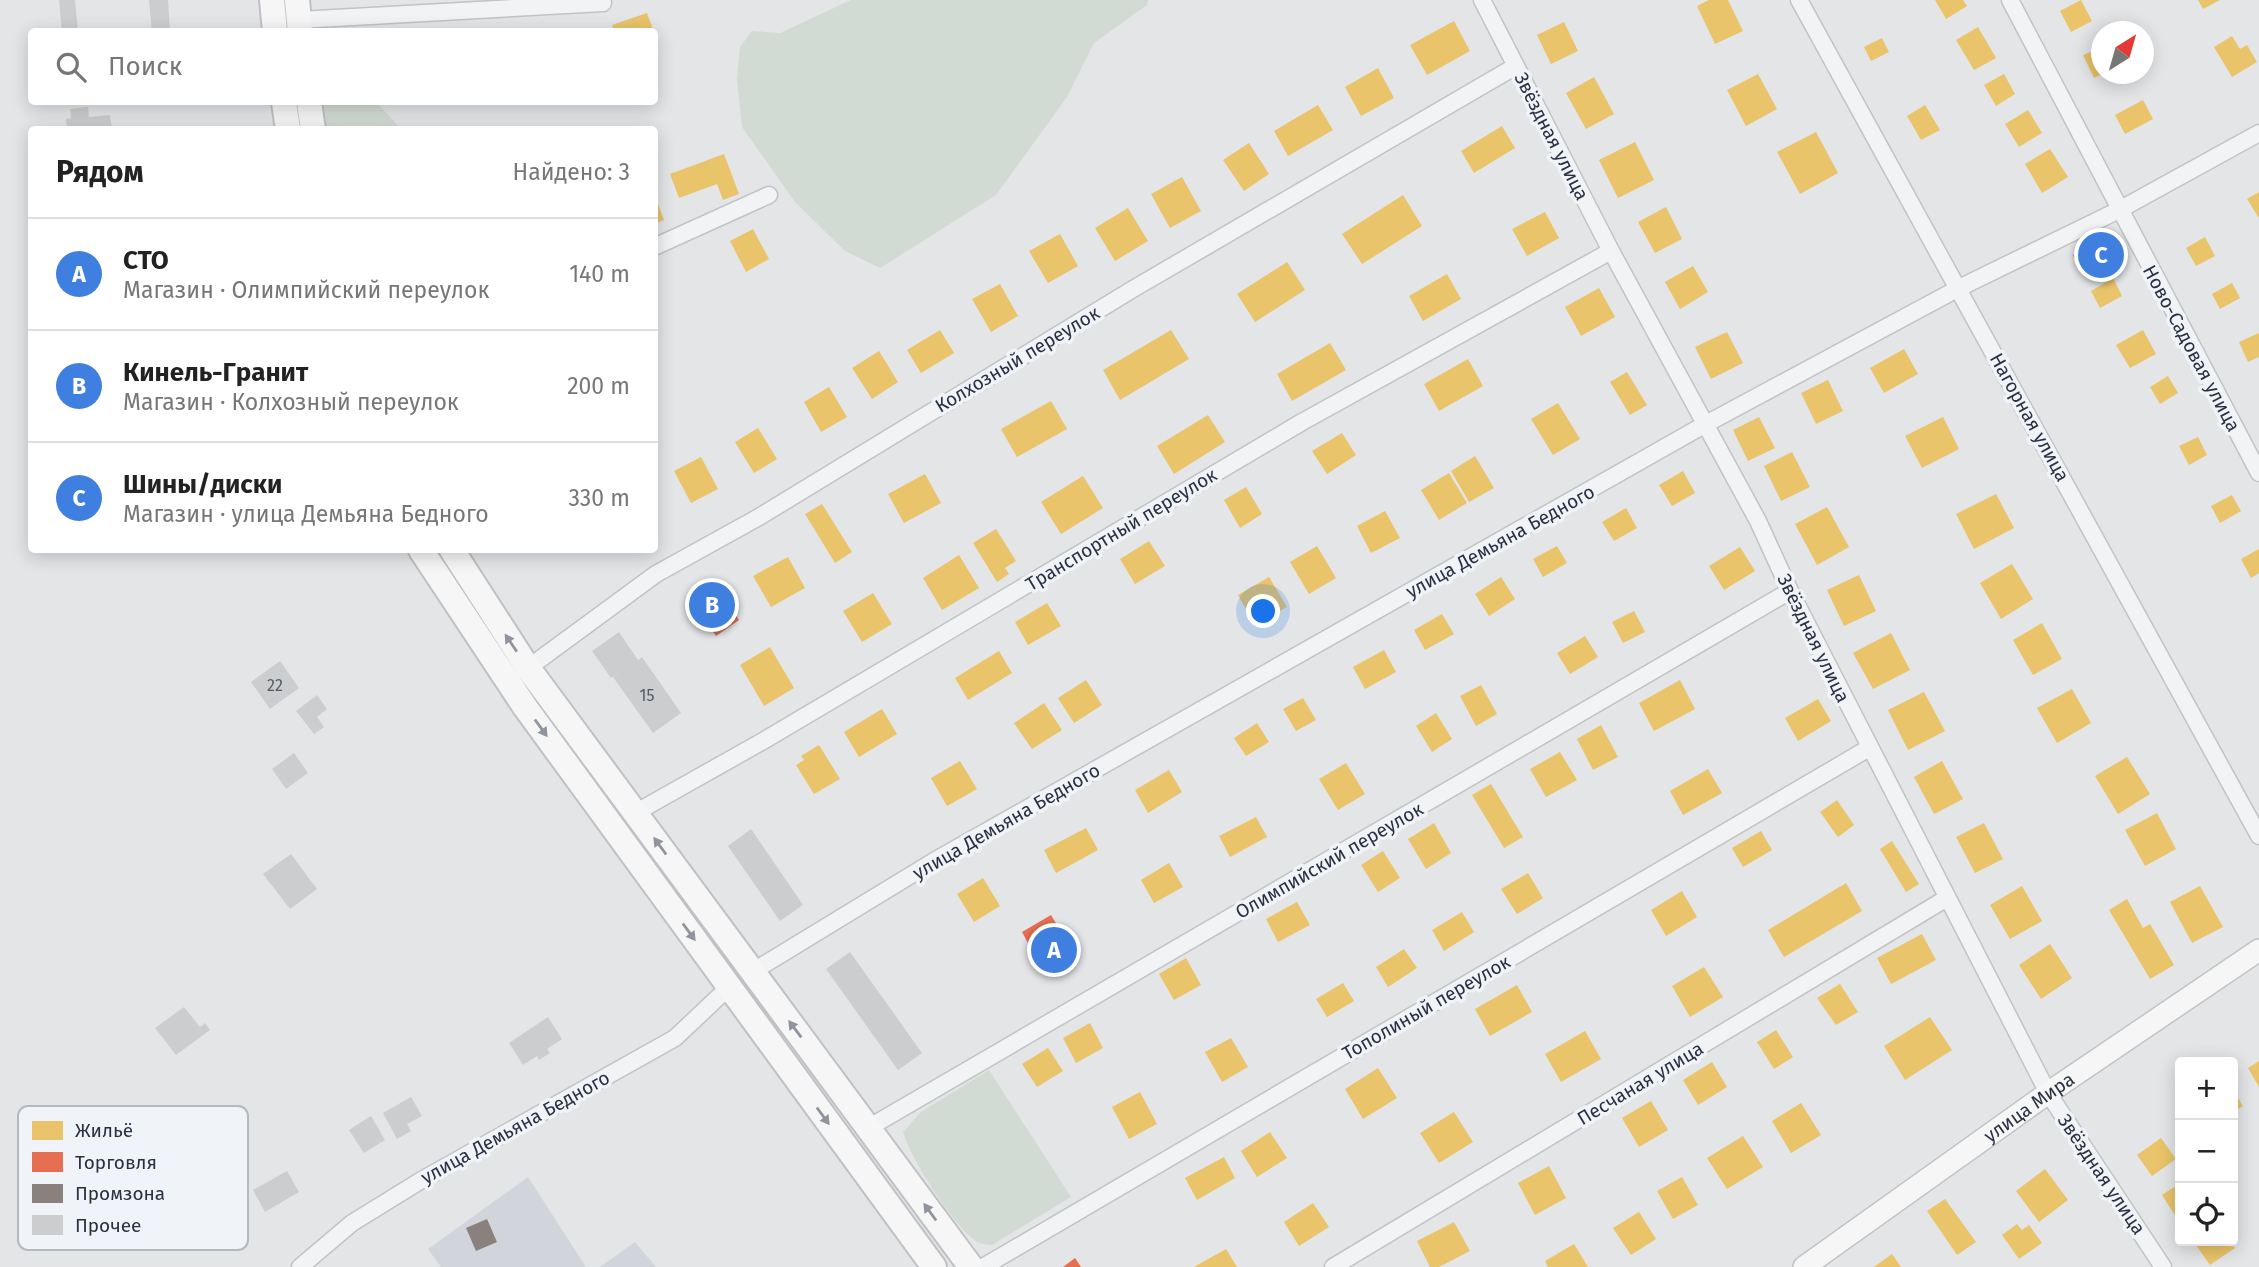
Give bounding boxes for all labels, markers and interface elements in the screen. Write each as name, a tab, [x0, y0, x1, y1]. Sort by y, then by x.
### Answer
north arrow	[2091, 21, 2154, 84]
search box	[28, 28, 658, 105]
icon: search	[52, 48, 90, 86]
text: Поиск	[108, 51, 182, 82]
street label: Звёздная улица	[1509, 68, 1594, 204]
text: Рядом	[56, 154, 144, 190]
text: Найдено: 3	[513, 158, 630, 186]
pin: C	[2078, 229, 2124, 281]
text: СТО	[123, 245, 169, 276]
text: A	[72, 260, 86, 288]
text: 140 m	[569, 260, 630, 288]
street label: Ново-Садовая улица	[2138, 261, 2245, 435]
text: Магазин · Олимпийский переулок	[123, 276, 489, 304]
street label: Колхозный переулок	[931, 301, 1104, 418]
street label: Нагорная улица	[1985, 349, 2074, 486]
text: Кинель-Гранит	[123, 357, 308, 388]
text: B	[72, 372, 86, 400]
text: 200 m	[567, 372, 630, 400]
text: Магазин · Колхозный переулок	[123, 388, 459, 416]
street label: Транспортный переулок	[1021, 463, 1221, 596]
text: Шины/диски	[123, 469, 282, 500]
street label: улица Демьяна Бедного	[1402, 480, 1599, 603]
text: C	[72, 484, 86, 512]
text: 330 m	[568, 484, 630, 512]
text: Магазин · улица Демьяна Бедного	[123, 500, 489, 528]
street label: Звёздная улица	[1772, 570, 1855, 706]
pin: B	[689, 579, 735, 631]
your location	[1246, 594, 1280, 628]
one-way arrow	[505, 633, 518, 652]
house number: 22	[267, 676, 283, 695]
house number: 15	[640, 686, 654, 705]
one-way arrow	[534, 719, 548, 738]
street label: улица Демьяна Бедного	[909, 758, 1104, 884]
street label: Олимпийский переулок	[1231, 797, 1427, 924]
one-way arrow	[653, 837, 667, 855]
one-way arrow	[682, 923, 696, 941]
pin: A	[1031, 924, 1077, 976]
street label: Тополиный переулок	[1338, 950, 1514, 1065]
one-way arrow	[788, 1020, 802, 1038]
street label: Песчаная улица	[1573, 1037, 1707, 1130]
map controls	[2175, 1057, 2238, 1246]
button: +	[2175, 1057, 2238, 1120]
street label: улица Демьяна Бедного	[417, 1066, 614, 1189]
street label: улица Мира	[1979, 1068, 2079, 1147]
legend	[18, 1106, 248, 1250]
one-way arrow	[816, 1107, 830, 1125]
street label: Звёздная улица	[2053, 1110, 2150, 1239]
text: Жильё	[75, 1119, 133, 1142]
button: −	[2175, 1120, 2238, 1183]
text: Торговля	[75, 1151, 157, 1174]
text: Промзона	[75, 1182, 165, 1205]
button: locate	[2175, 1183, 2238, 1246]
one-way arrow	[924, 1203, 938, 1221]
text: Прочее	[75, 1214, 141, 1237]

